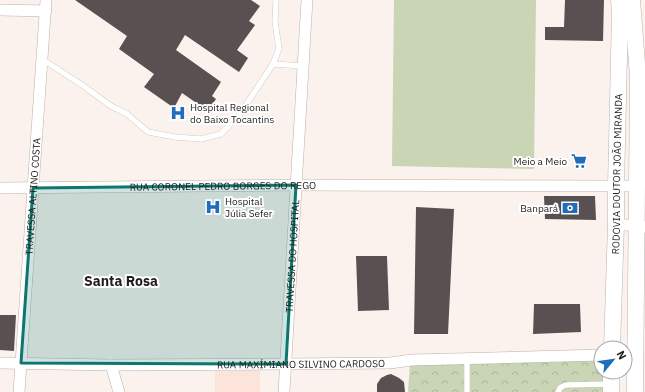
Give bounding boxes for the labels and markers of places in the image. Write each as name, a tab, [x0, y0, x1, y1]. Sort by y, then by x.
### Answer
place label: Hospital Regional do Baixo Tocantins	[190, 101, 274, 126]
hospital icon: Hospital Regional do Baixo Tocantins	[169, 104, 187, 122]
supermarket icon: Meio a Meio	[570, 152, 588, 170]
place label: Meio a Meio	[514, 155, 567, 168]
place label: Hospital Júlia Sefer	[225, 195, 273, 220]
hospital icon: Hospital Júlia Sefer	[204, 198, 222, 216]
bank icon: Banpará	[561, 199, 579, 217]
place label: Banpará	[520, 202, 559, 215]

